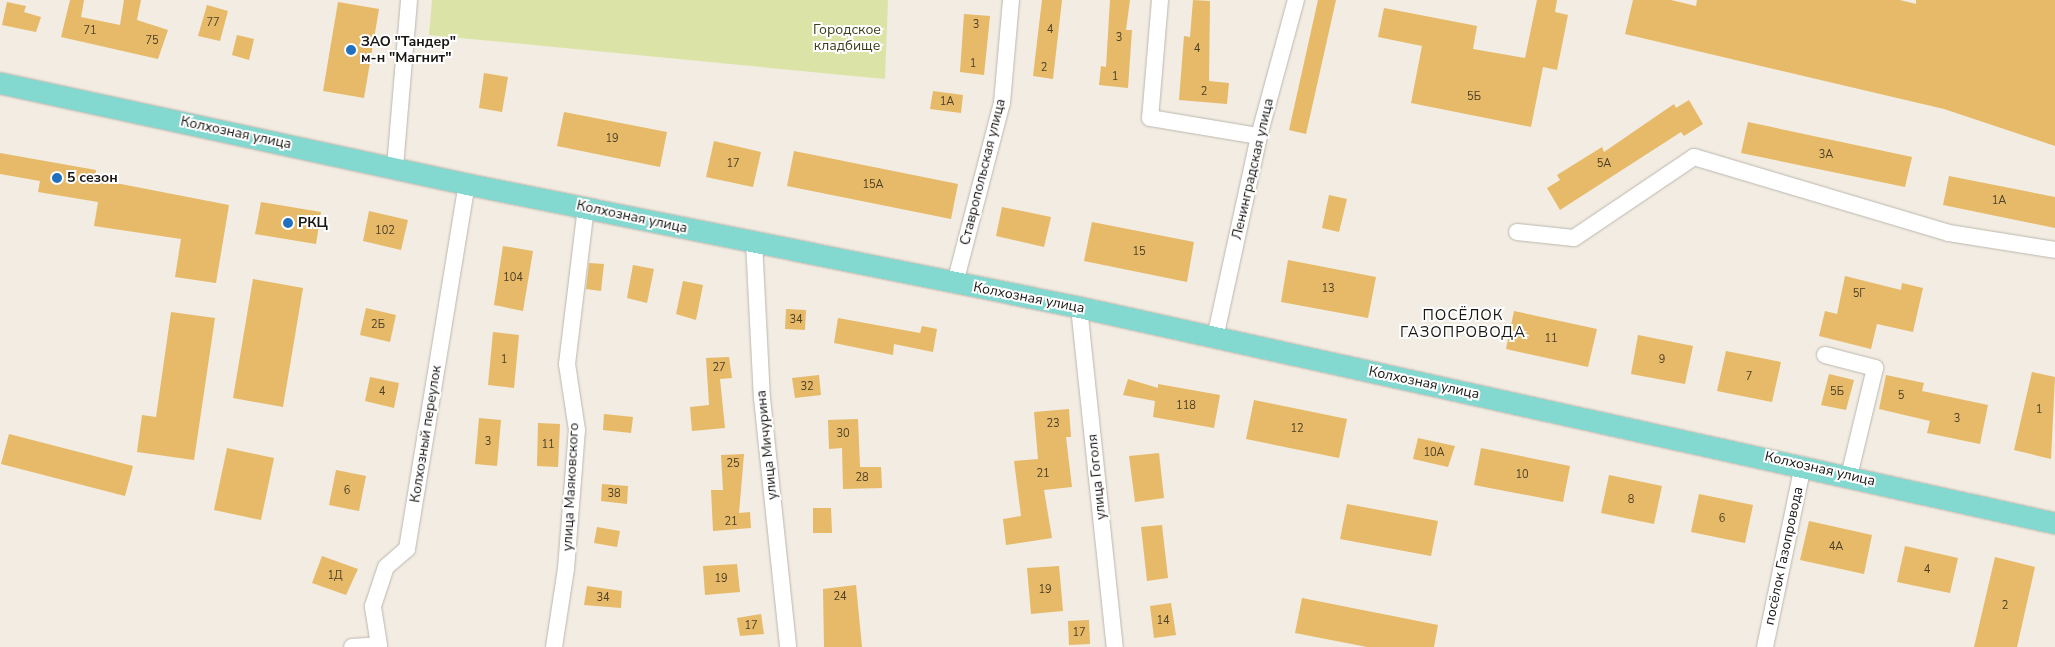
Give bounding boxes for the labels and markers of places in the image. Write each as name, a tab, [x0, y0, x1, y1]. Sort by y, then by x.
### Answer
place label: ЗАО "Тандер" м-н "Магнит"	[361, 34, 456, 66]
marker: ЗАО "Тандер" м-н "Магнит"	[345, 44, 357, 56]
place label: 5 сезон	[67, 170, 118, 186]
marker: 5 сезон	[51, 172, 63, 184]
place label: РКЦ	[298, 215, 328, 231]
marker: РКЦ	[282, 217, 294, 229]

